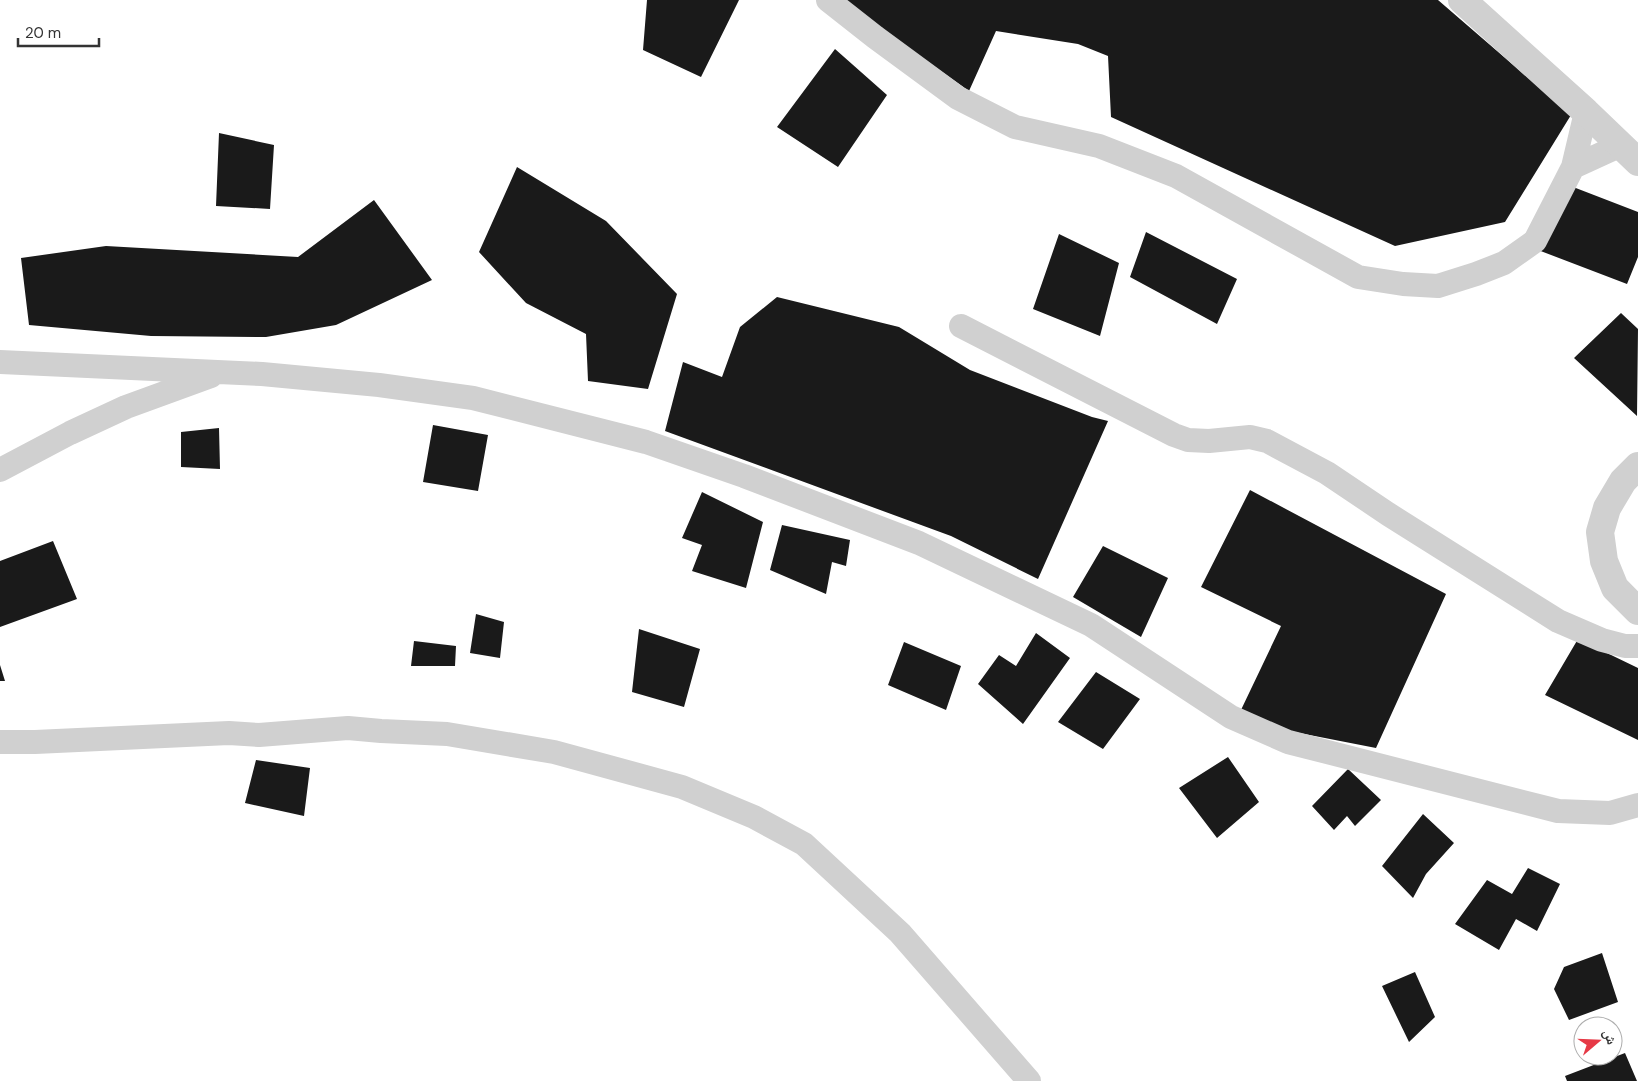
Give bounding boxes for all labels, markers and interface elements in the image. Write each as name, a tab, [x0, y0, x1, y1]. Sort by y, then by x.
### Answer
scale bar	[18, 15, 99, 47]
text: 20 m	[25, 23, 61, 43]
north arrow	[1573, 1016, 1623, 1066]
text: ش	[1599, 1027, 1621, 1047]

